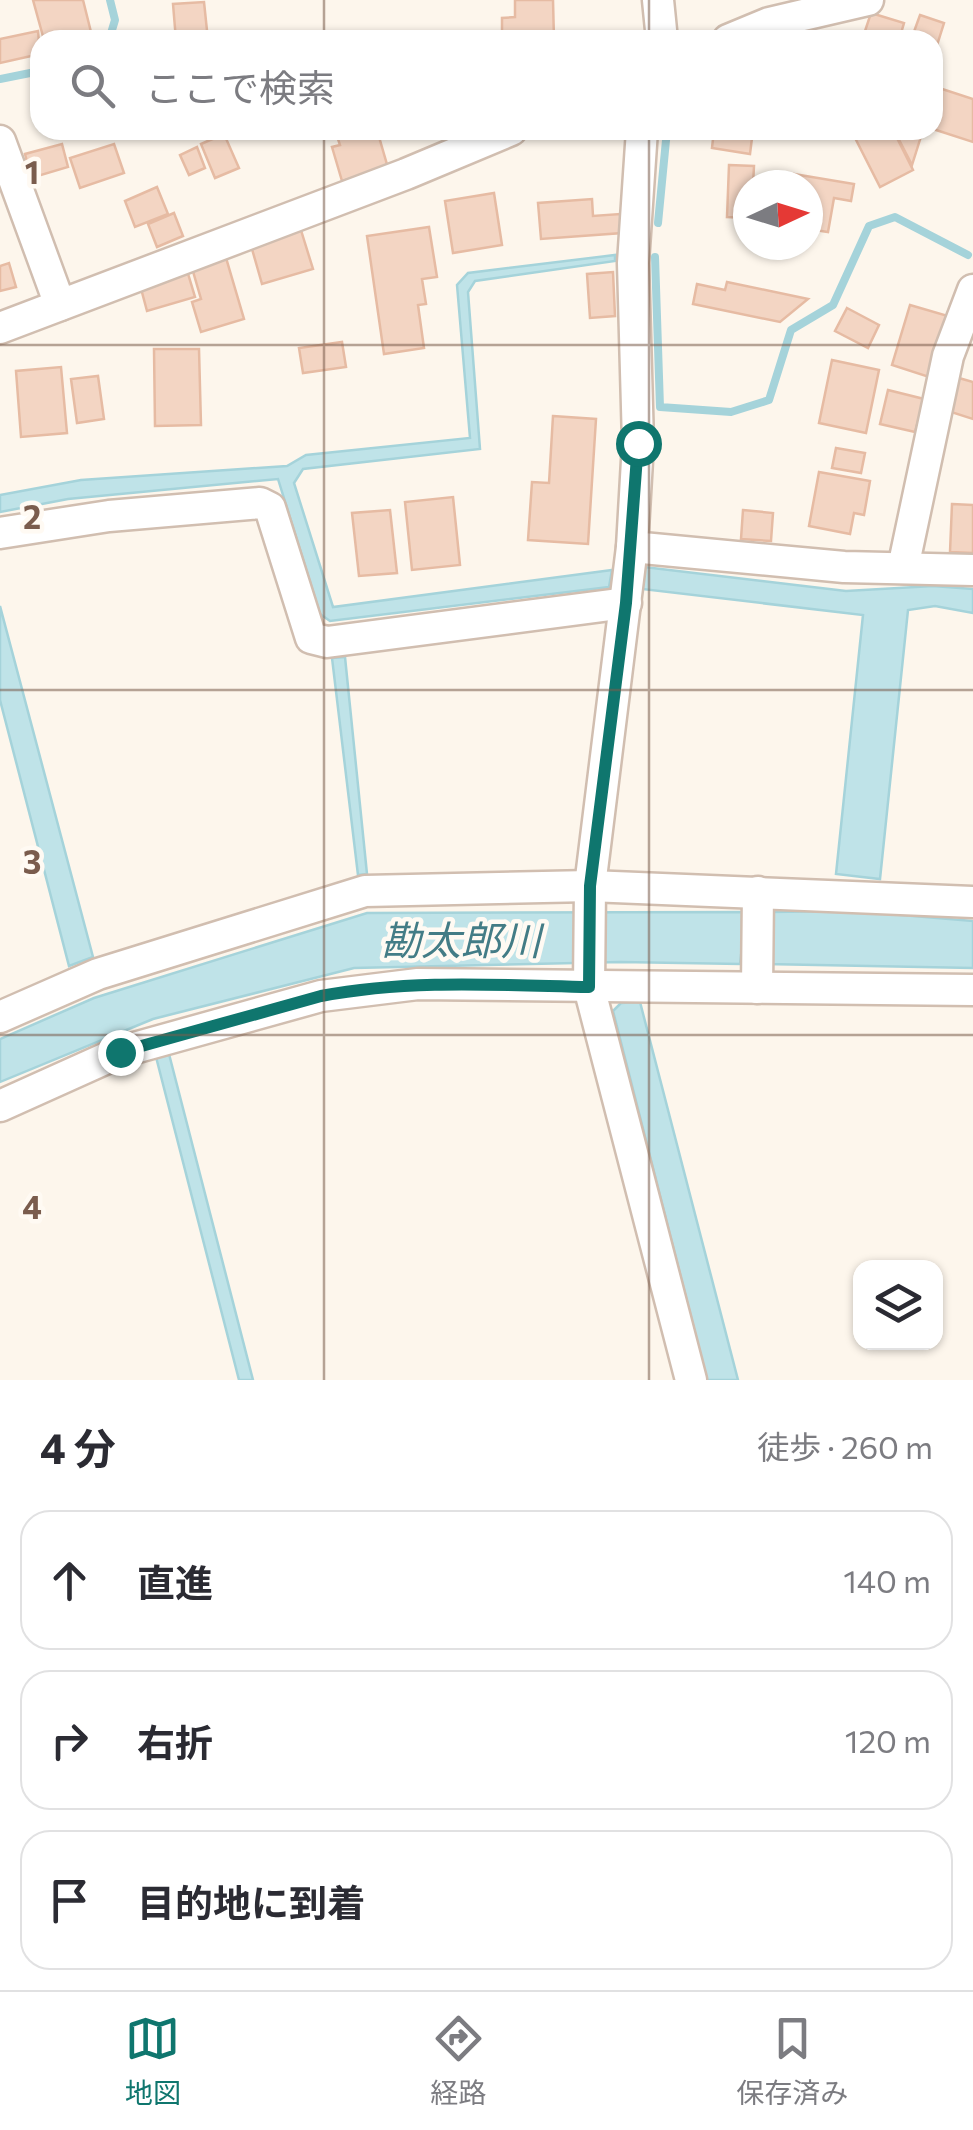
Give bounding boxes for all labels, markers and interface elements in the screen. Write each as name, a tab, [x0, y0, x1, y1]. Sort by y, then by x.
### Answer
search box	[30, 30, 943, 140]
icon: search	[65, 58, 120, 113]
text: ここで検索	[145, 63, 335, 110]
text: 1	[25, 151, 39, 191]
north arrow	[733, 170, 823, 260]
route start	[616, 421, 662, 467]
text: 2	[23, 496, 41, 536]
text: 3	[23, 841, 41, 881]
water label: 勘太郎川	[381, 914, 545, 963]
route end	[98, 1030, 144, 1076]
text: 4	[22, 1186, 42, 1226]
map controls	[853, 1260, 943, 1350]
button: layers	[853, 1260, 943, 1350]
text: 4 分	[40, 1421, 116, 1473]
text: 徒歩 · 260 m	[757, 1426, 933, 1466]
icon: ahead	[42, 1553, 97, 1608]
text: 直進	[137, 1558, 213, 1605]
text: 140 m	[843, 1560, 931, 1600]
icon: right	[42, 1713, 97, 1768]
text: 右折	[137, 1718, 213, 1765]
text: 120 m	[845, 1720, 931, 1760]
icon: arrive	[42, 1873, 97, 1928]
text: 目的地に到着	[137, 1878, 365, 1925]
tab: 地図	[125, 2011, 181, 2111]
tab: 経路	[430, 2011, 486, 2111]
tab: 保存済み	[736, 2011, 848, 2111]

